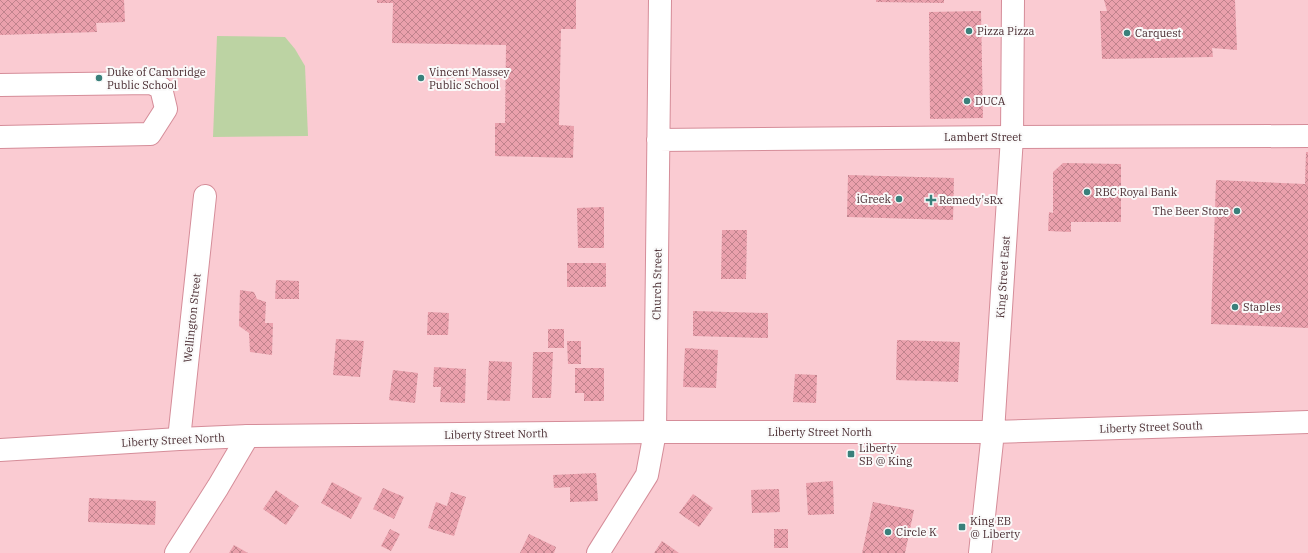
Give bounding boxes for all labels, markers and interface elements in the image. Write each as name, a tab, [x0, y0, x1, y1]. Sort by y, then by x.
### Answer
place label: Pizza Pizza	[977, 24, 1035, 38]
marker: Pizza Pizza	[964, 26, 974, 36]
place label: Carquest	[1135, 26, 1181, 40]
marker: Carquest	[1122, 28, 1132, 38]
place label: Duke of Cambridge Public School	[107, 65, 206, 92]
place label: Vincent Massey Public School	[429, 65, 510, 92]
marker: Duke of Cambridge Public School	[94, 73, 104, 83]
marker: Vincent Massey Public School	[416, 73, 426, 83]
place label: DUCA	[975, 94, 1006, 108]
marker: DUCA	[962, 96, 972, 106]
street label: Lambert Street	[944, 130, 1022, 144]
place label: RBC Royal Bank	[1095, 185, 1178, 199]
marker: RBC Royal Bank	[1082, 187, 1092, 197]
place label: iGreek	[857, 192, 892, 206]
place label: Remedy'sRx	[939, 193, 1003, 207]
marker: iGreek	[894, 194, 904, 204]
marker: Remedy'sRx	[926, 195, 936, 205]
place label: The Beer Store	[1153, 204, 1229, 218]
marker: The Beer Store	[1232, 206, 1242, 216]
street label: King Street East	[993, 235, 1013, 319]
street label: Church Street	[649, 248, 665, 320]
street label: Wellington Street	[180, 273, 204, 363]
place label: Staples	[1243, 300, 1281, 314]
marker: Staples	[1230, 302, 1240, 312]
street label: Liberty Street South	[1099, 418, 1203, 436]
street label: Liberty Street North	[768, 425, 872, 439]
street label: Liberty Street North	[444, 426, 548, 442]
street label: Liberty Street North	[121, 430, 225, 450]
place label: Liberty SB @ King	[859, 441, 912, 468]
marker: Liberty SB @ King	[846, 449, 856, 459]
place label: King EB @ Liberty	[970, 514, 1020, 541]
marker: King EB @ Liberty	[957, 522, 967, 532]
place label: Circle K	[896, 525, 937, 539]
marker: Circle K	[883, 527, 893, 537]

